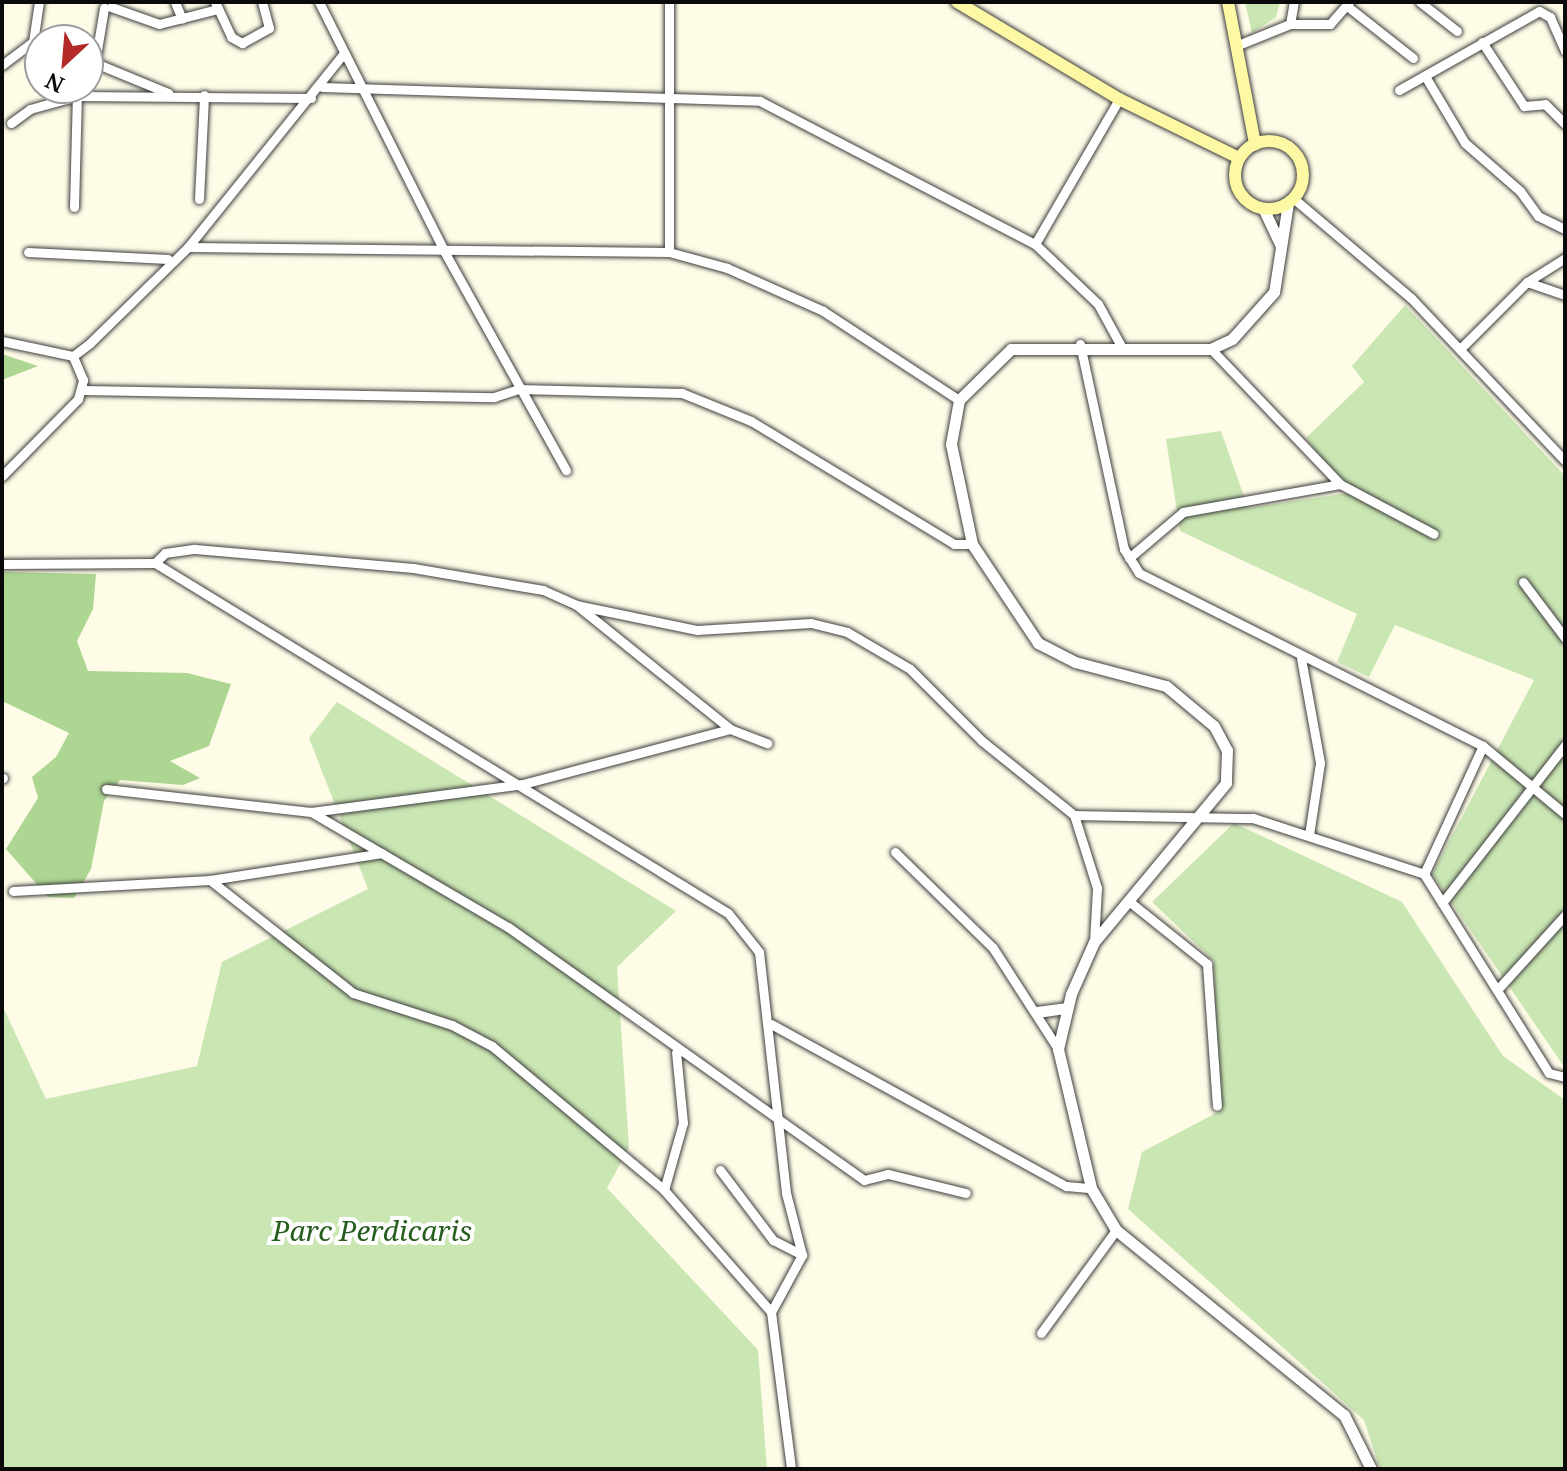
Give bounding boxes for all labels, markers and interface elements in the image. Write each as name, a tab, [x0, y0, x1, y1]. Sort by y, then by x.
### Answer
north arrow	[24, 24, 104, 104]
text: N	[40, 66, 69, 101]
park label: Parc Perdicaris	[272, 1213, 472, 1247]

